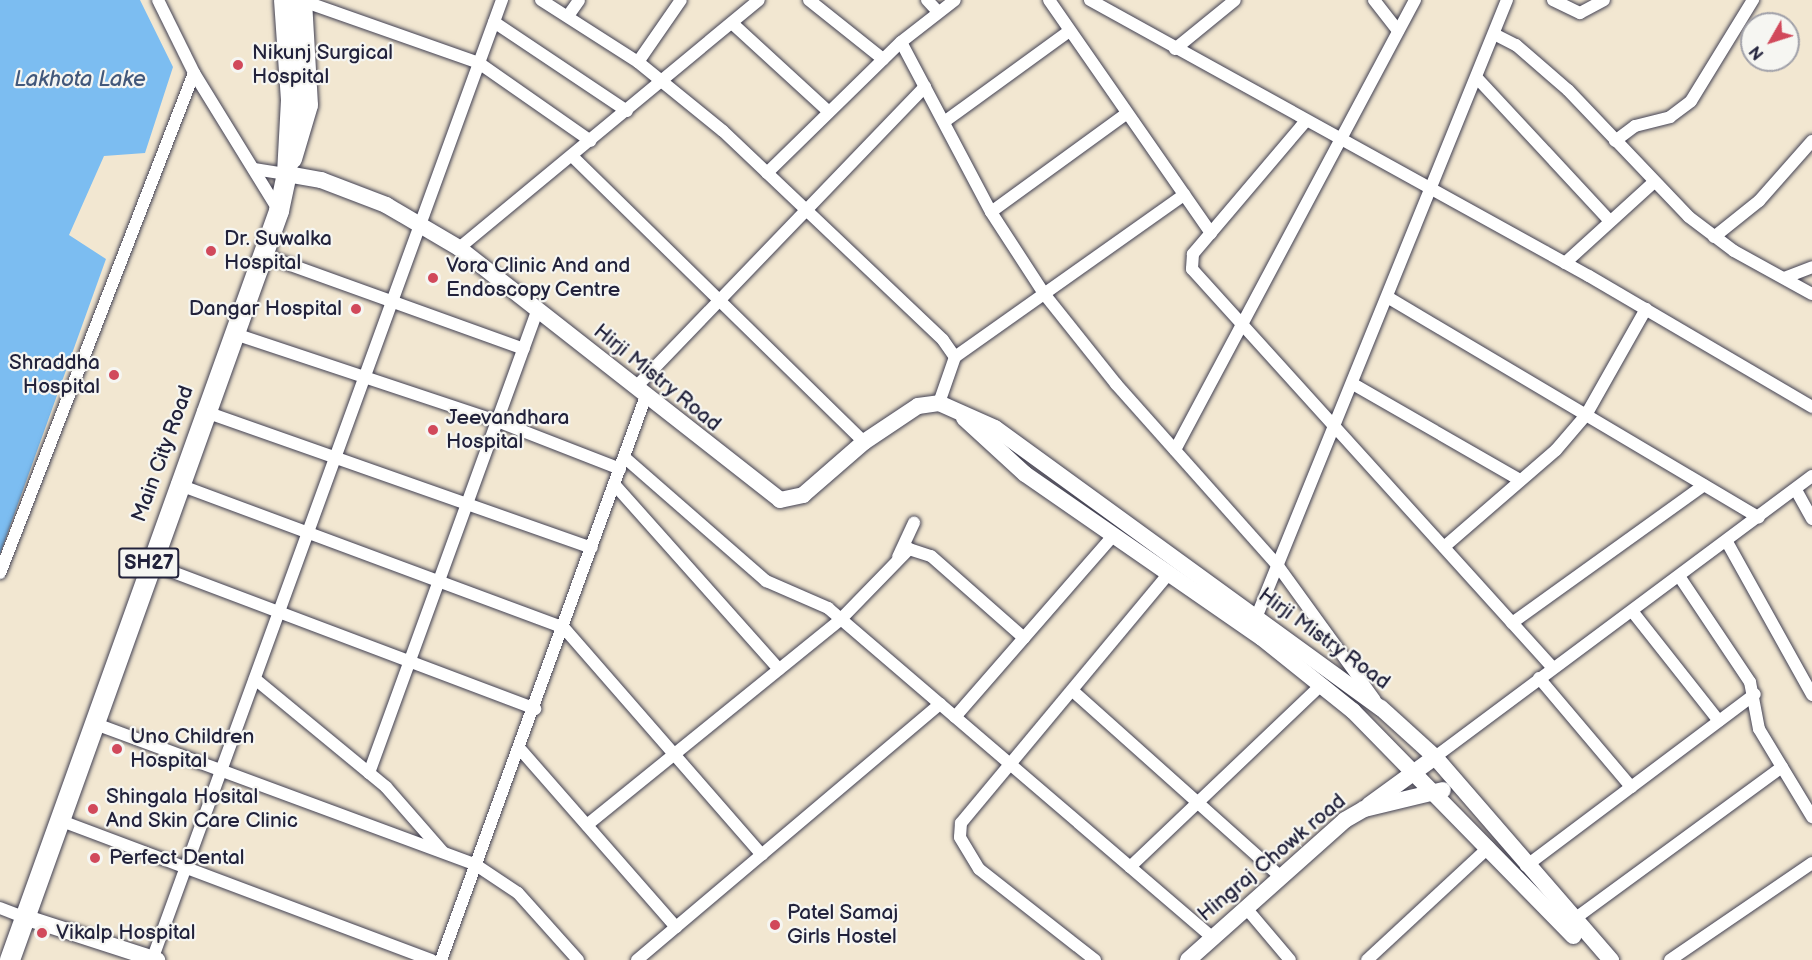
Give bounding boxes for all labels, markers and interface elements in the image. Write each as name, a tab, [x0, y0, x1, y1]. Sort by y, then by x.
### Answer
north arrow	[1740, 12, 1800, 72]
place label: Nikunj Surgical Hospital	[252, 40, 393, 90]
text: N	[1746, 42, 1768, 63]
marker: Nikunj Surgical Hospital	[229, 56, 247, 74]
water label: Lakhota Lake	[14, 67, 146, 93]
place label: Dr. Suwalka Hospital	[224, 226, 332, 276]
marker: Dr. Suwalka Hospital	[202, 242, 220, 260]
place label: Vora Clinic And and Endoscopy Centre	[446, 253, 630, 303]
marker: Vora Clinic And and Endoscopy Centre	[424, 269, 442, 287]
place label: Dangar Hospital	[189, 296, 342, 322]
marker: Dangar Hospital	[347, 300, 365, 318]
street label: Hirji Mistry Road	[588, 319, 726, 437]
place label: Shraddha Hospital	[9, 350, 100, 400]
marker: Shraddha Hospital	[105, 366, 123, 384]
street label: Main City Road	[126, 382, 200, 526]
place label: Jeevandhara Hospital	[446, 405, 570, 455]
marker: Jeevandhara Hospital	[424, 421, 442, 439]
road number: SH27	[118, 546, 180, 580]
street label: Hirji Mistry Road	[1253, 582, 1395, 696]
place label: Uno Children Hospital	[130, 724, 254, 774]
marker: Uno Children Hospital	[108, 740, 126, 758]
place label: Shingala Hosital And Skin Care Clinic	[106, 784, 298, 834]
street label: Hingraj Chowk road	[1193, 789, 1351, 927]
marker: Shingala Hosital And Skin Care Clinic	[84, 800, 102, 818]
place label: Perfect Dental	[109, 845, 245, 871]
marker: Perfect Dental	[86, 849, 104, 867]
place label: Patel Samaj Girls Hostel	[787, 900, 899, 950]
marker: Patel Samaj Girls Hostel	[768, 918, 782, 932]
place label: Vikalp Hospital	[56, 920, 195, 946]
marker: Vikalp Hospital	[33, 924, 51, 942]

